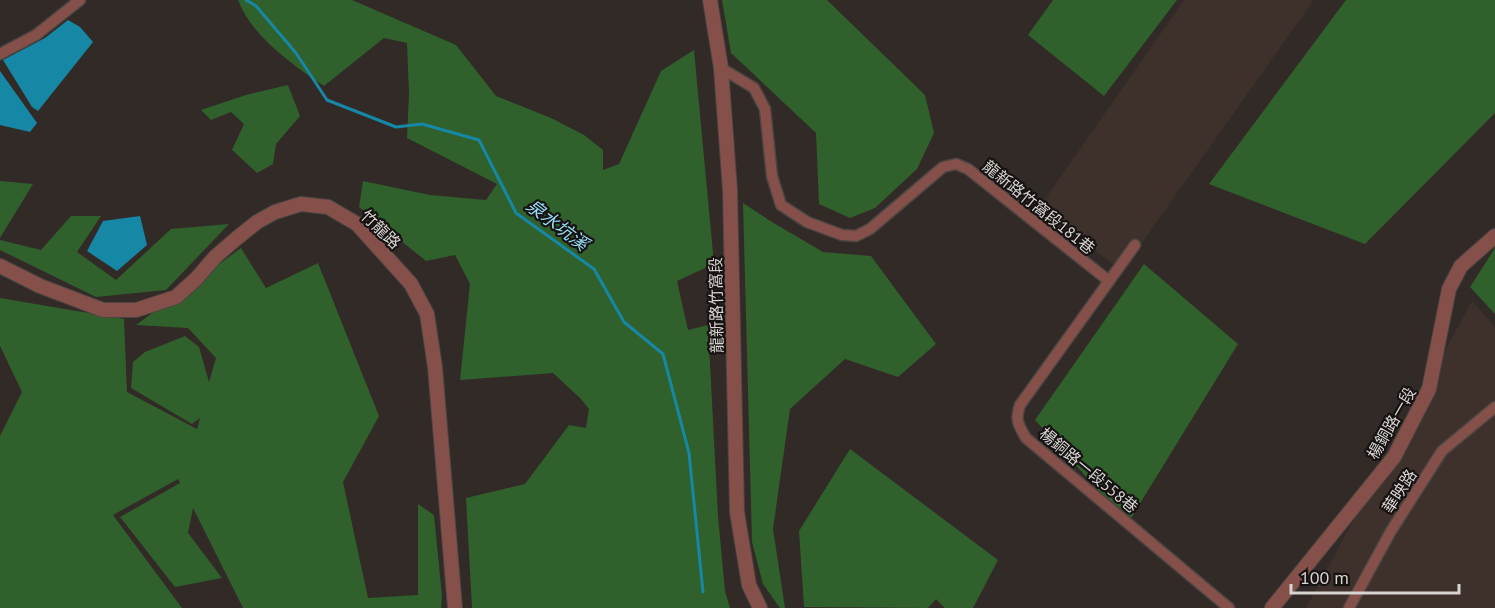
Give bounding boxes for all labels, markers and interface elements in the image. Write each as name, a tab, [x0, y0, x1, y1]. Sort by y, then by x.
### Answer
street label: 龍新路竹窩段181巷	[979, 156, 1099, 258]
water label: 泉水坑溪	[522, 194, 595, 257]
street label: 竹龍路	[357, 205, 405, 253]
street label: 龍新路竹窩段	[705, 257, 727, 353]
street label: 楊銅路一段	[1362, 383, 1420, 463]
street label: 楊銅路一段558巷	[1036, 423, 1142, 517]
street label: 華映路	[1378, 465, 1420, 517]
scale bar	[1291, 557, 1459, 595]
text: 100 m	[1300, 566, 1349, 589]

